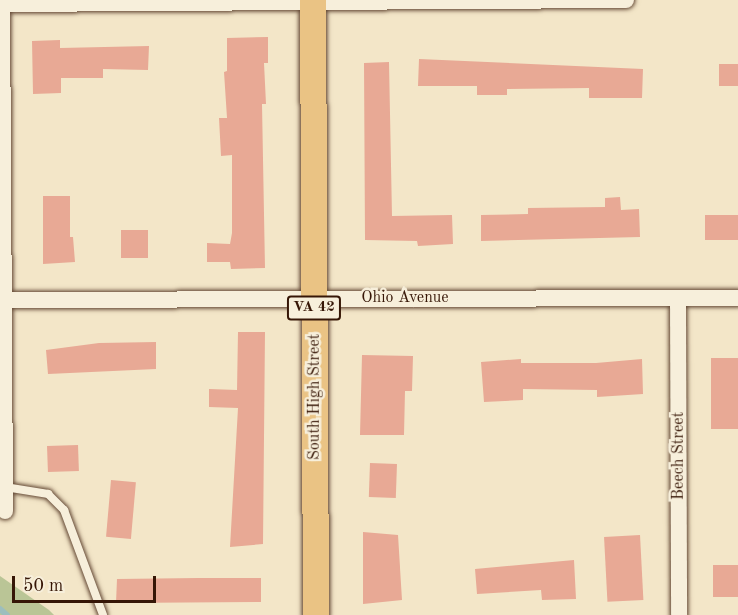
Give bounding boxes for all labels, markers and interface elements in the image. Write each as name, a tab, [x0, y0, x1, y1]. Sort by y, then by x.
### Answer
street label: Ohio Avenue	[361, 288, 449, 308]
road number: VA 42	[286, 296, 342, 320]
street label: South High Street	[305, 334, 325, 460]
street label: Beech Street	[669, 412, 689, 500]
scale bar	[15, 564, 159, 602]
text: 50 m	[23, 577, 63, 595]

